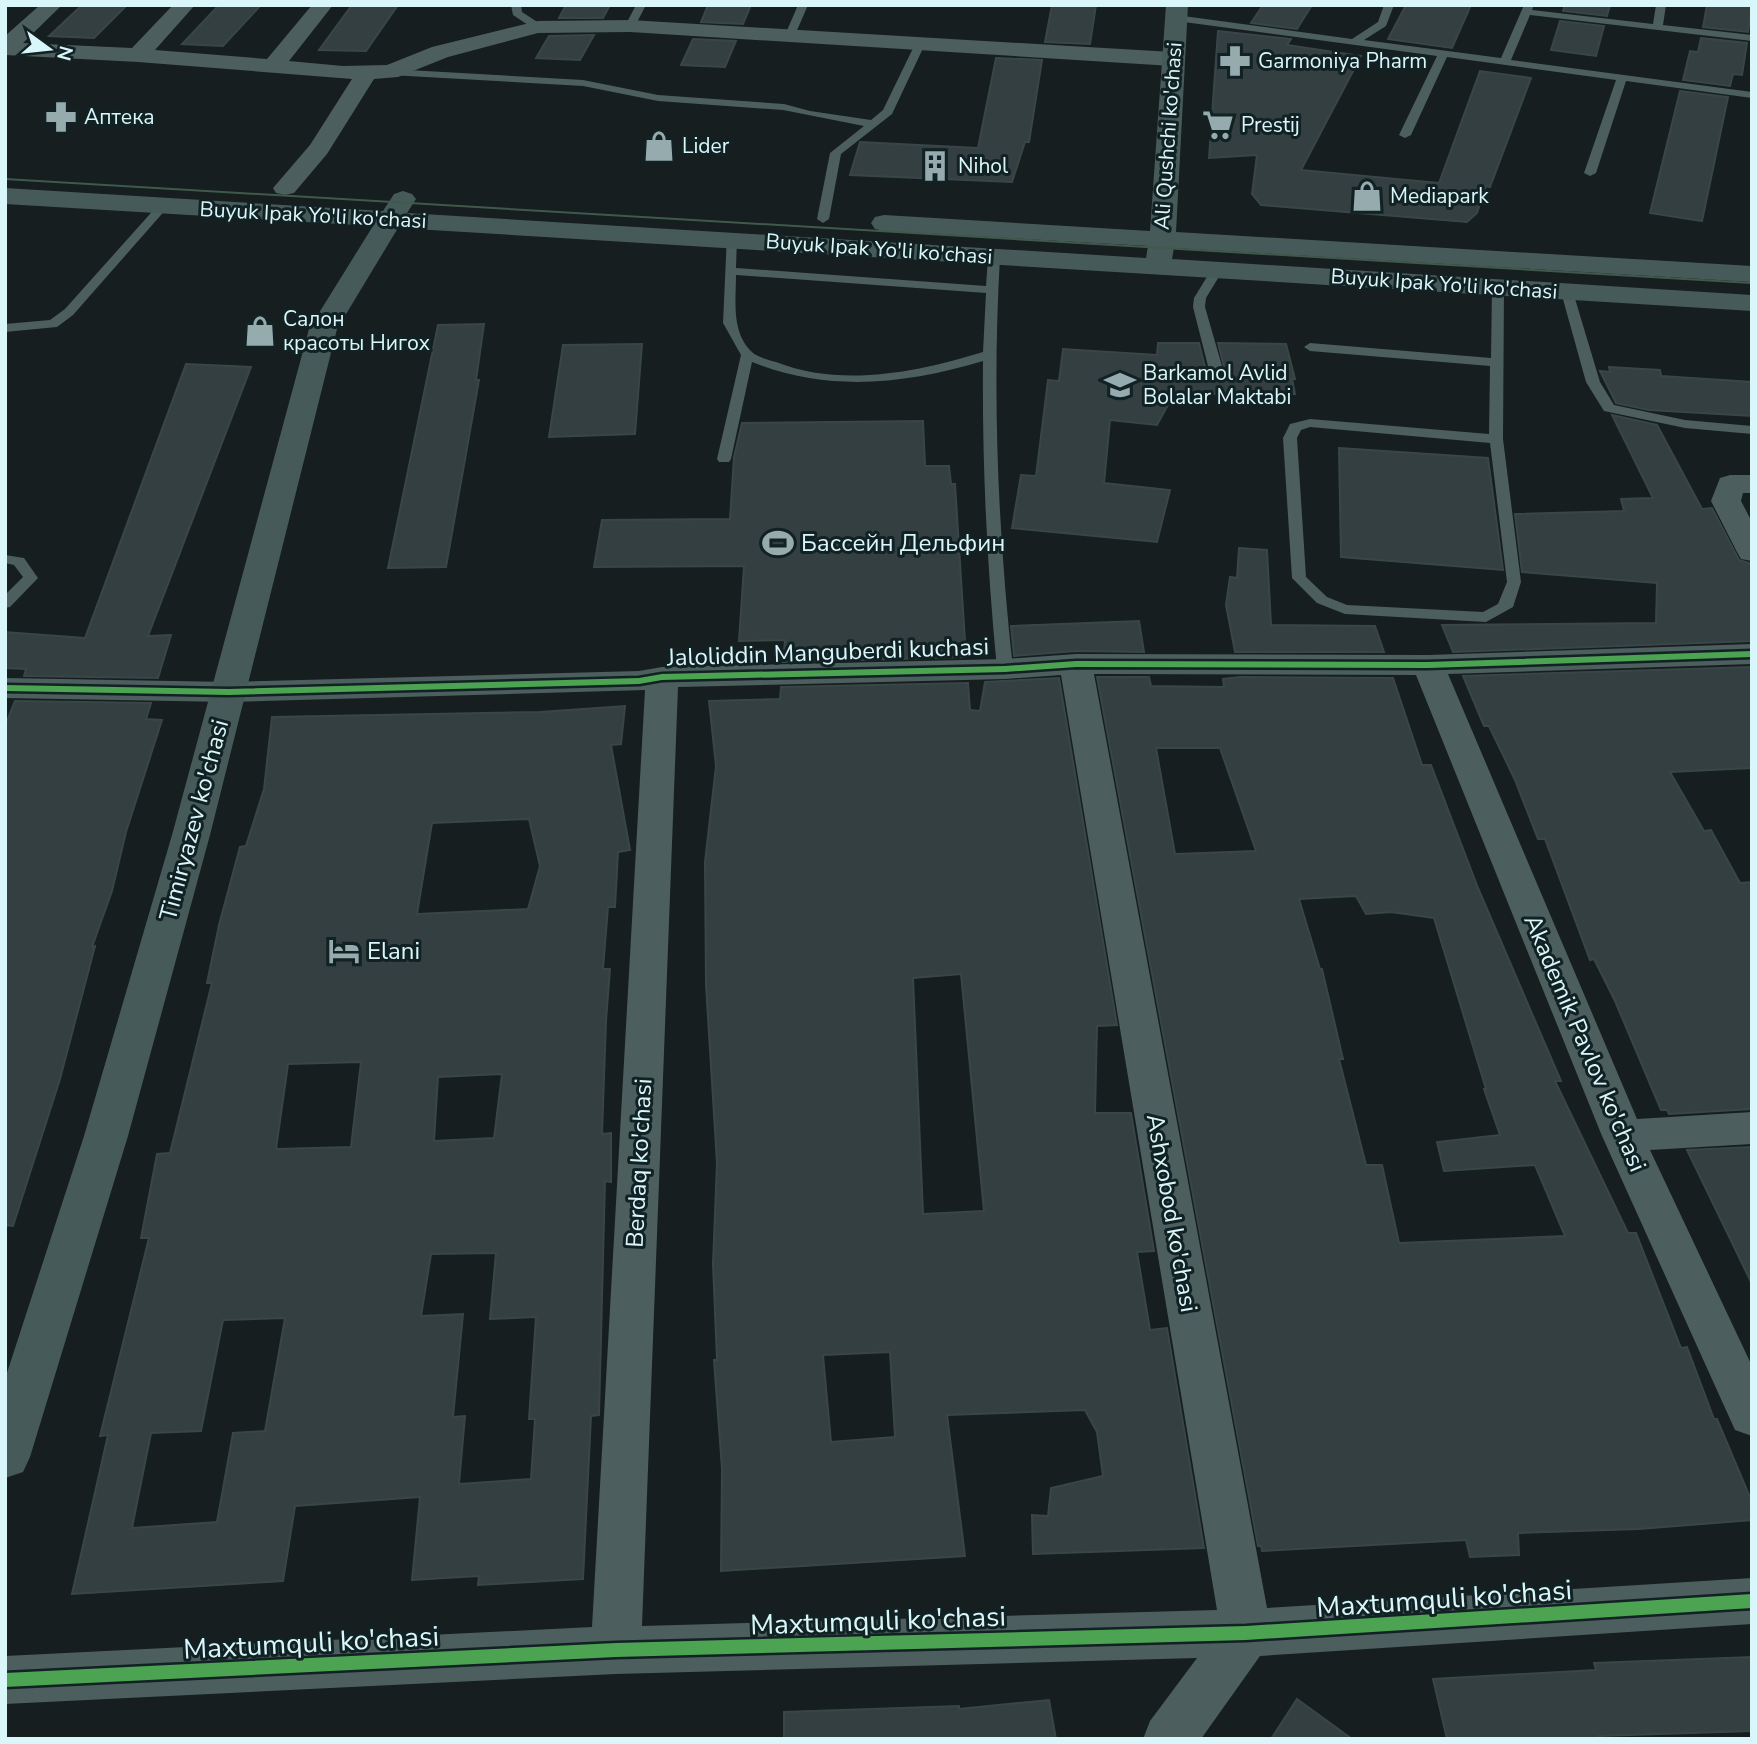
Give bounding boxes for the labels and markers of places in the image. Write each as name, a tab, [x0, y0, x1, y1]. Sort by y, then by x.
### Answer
pharmacy icon: Garmoniya Pharm	[1218, 44, 1252, 78]
place label: Garmoniya Pharm	[1258, 47, 1427, 75]
pharmacy icon: Аптека	[44, 100, 78, 134]
place label: Аптека	[84, 103, 155, 131]
supermarket icon: Prestij	[1201, 108, 1235, 142]
place label: Prestij	[1241, 111, 1300, 139]
shop icon: Lider	[642, 129, 676, 163]
place label: Lider	[682, 132, 730, 160]
building icon: Nihol	[918, 149, 952, 183]
place label: Nihol	[958, 152, 1009, 180]
shop icon: Mediapark	[1350, 179, 1384, 213]
place label: Mediapark	[1390, 182, 1489, 210]
place label: Салон красоты Нигох	[283, 305, 430, 357]
shop icon: Салон красоты Нигох	[243, 314, 277, 348]
place label: Barkamol Avlid Bolalar Maktabi	[1143, 359, 1291, 411]
school or university icon: Barkamol Avlid Bolalar Maktabi	[1103, 368, 1137, 402]
sports icon: Бассейн Дельфин	[761, 526, 795, 560]
place label: Бассейн Дельфин	[801, 527, 1005, 559]
hotel icon: Elani	[327, 934, 361, 968]
place label: Elani	[367, 935, 420, 967]

